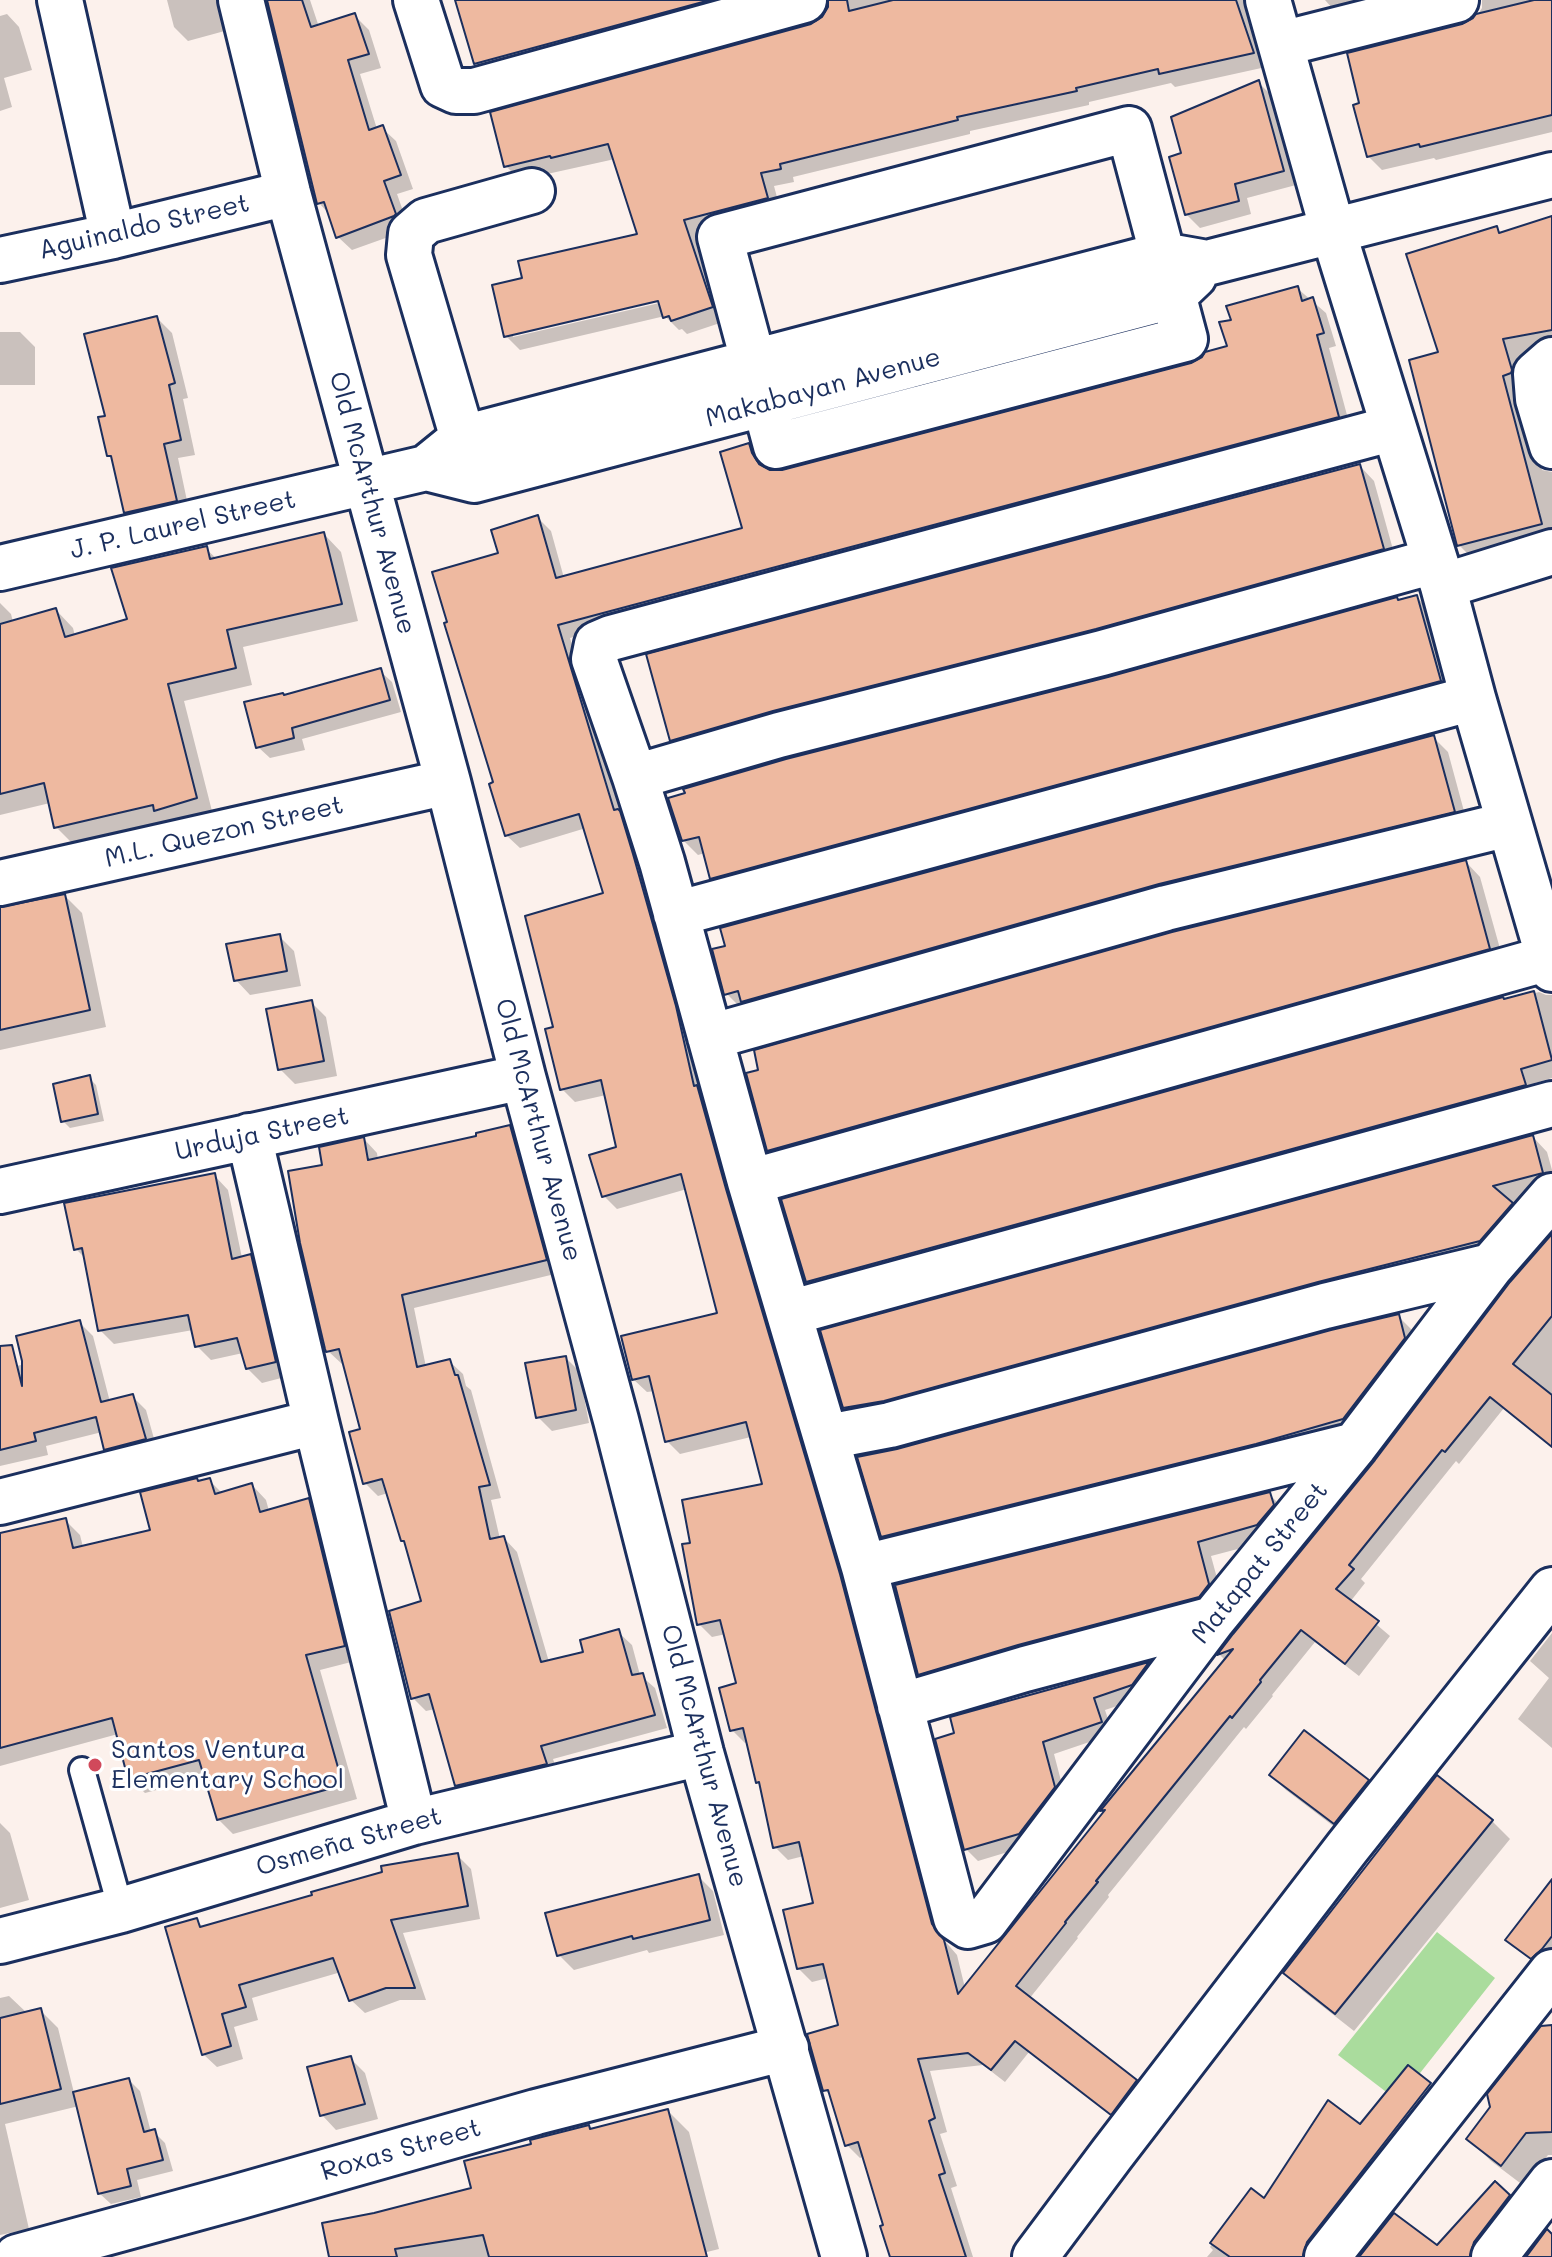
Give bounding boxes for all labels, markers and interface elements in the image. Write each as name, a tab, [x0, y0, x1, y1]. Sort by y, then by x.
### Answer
street label: Aguinaldo Street	[36, 188, 252, 266]
street label: Makabayan Avenue	[702, 342, 944, 434]
street label: Old McArthur Avenue	[322, 368, 422, 638]
street label: J. P. Laurel Street	[67, 484, 299, 566]
street label: M.L. Quezon Street	[102, 789, 346, 875]
street label: Old McArthur Avenue	[488, 995, 588, 1265]
street label: Urduja Street	[172, 1100, 352, 1168]
street label: Matapat Street	[1185, 1476, 1335, 1650]
street label: Old McArthur Avenue	[654, 1621, 754, 1891]
place label: Santos Ventura Elementary School	[111, 1734, 344, 1796]
marker: Santos Ventura Elementary School	[86, 1756, 104, 1774]
street label: Osmeña Street	[253, 1801, 445, 1883]
street label: Roxas Street	[317, 2112, 485, 2188]

